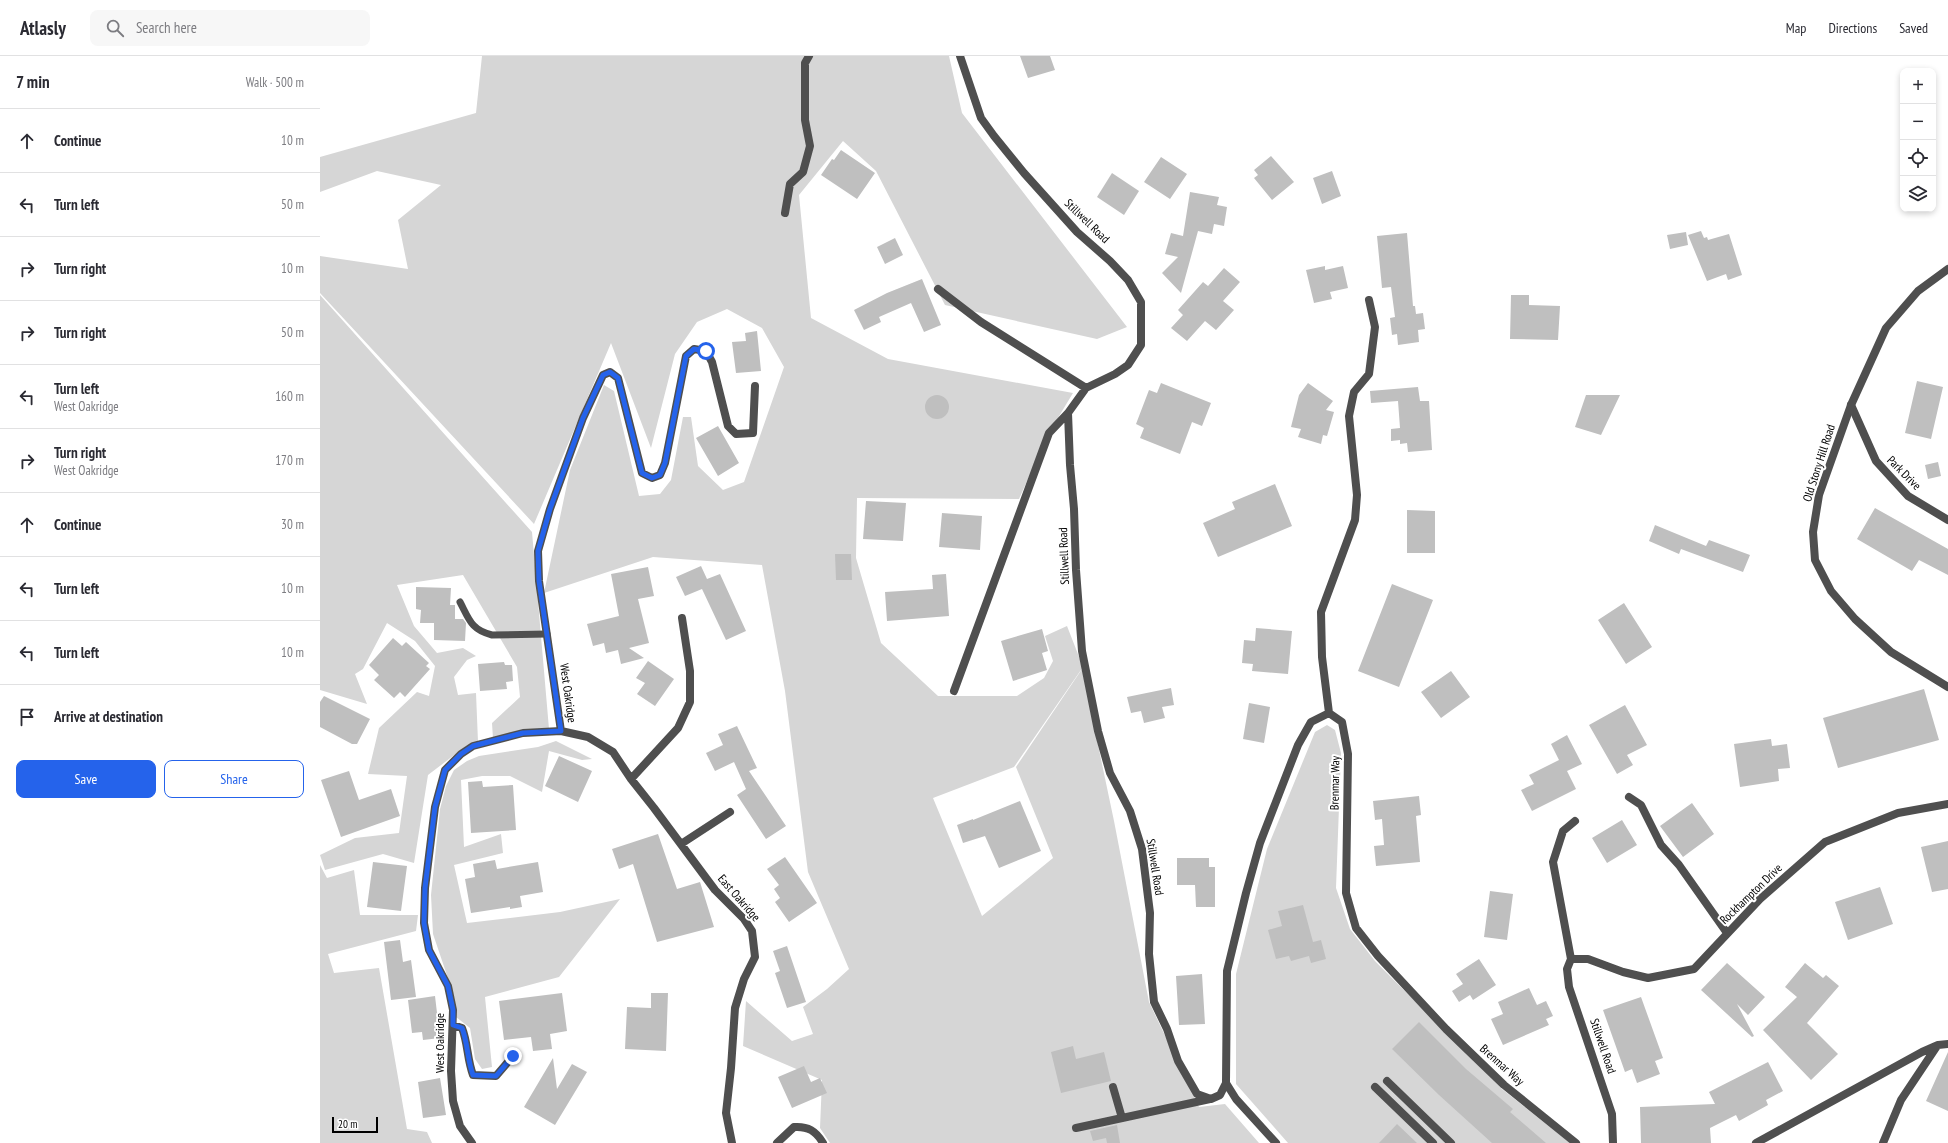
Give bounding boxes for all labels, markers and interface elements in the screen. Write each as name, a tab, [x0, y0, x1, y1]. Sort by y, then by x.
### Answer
search box	[90, 10, 370, 46]
text: Atlasly	[20, 16, 66, 40]
icon: search	[104, 17, 126, 39]
text: Search here	[136, 18, 197, 37]
text: Map	[1786, 19, 1806, 37]
text: Directions	[1828, 19, 1877, 37]
text: Saved	[1899, 19, 1928, 37]
map controls	[1900, 68, 1936, 212]
button: +	[1900, 68, 1936, 104]
text: 7 min	[16, 71, 50, 93]
text: Walk · 500 m	[246, 74, 304, 91]
button: −	[1900, 104, 1936, 140]
icon: ahead	[16, 130, 38, 152]
text: Continue	[54, 131, 101, 150]
text: 10 m	[281, 132, 304, 149]
button: locate	[1900, 140, 1936, 176]
button: layers	[1900, 176, 1936, 212]
icon: left	[16, 194, 38, 216]
text: Turn left	[54, 195, 99, 214]
street label: Stillwell Road	[1062, 195, 1113, 246]
text: 50 m	[281, 196, 304, 213]
icon: right	[16, 258, 38, 280]
text: Turn right	[54, 259, 106, 278]
text: 10 m	[281, 260, 304, 277]
icon: right	[16, 322, 38, 344]
text: Turn right	[54, 323, 106, 342]
text: 50 m	[281, 324, 304, 341]
route start	[697, 342, 715, 360]
text: Turn left	[54, 379, 99, 398]
icon: left	[16, 386, 38, 408]
text: 160 m	[275, 388, 304, 405]
text: West Oakridge	[54, 398, 119, 415]
street label: Old Stony Hill Road	[1799, 422, 1838, 503]
text: Turn right	[54, 443, 106, 462]
icon: right	[16, 450, 38, 472]
text: 170 m	[275, 452, 304, 469]
street label: Park Drive	[1884, 453, 1924, 493]
text: West Oakridge	[54, 462, 119, 479]
icon: ahead	[16, 514, 38, 536]
text: Continue	[54, 515, 101, 534]
text: 30 m	[281, 516, 304, 533]
street label: Stillwell Road	[1055, 527, 1072, 585]
icon: left	[16, 578, 38, 600]
text: Turn left	[54, 579, 99, 598]
text: 10 m	[281, 580, 304, 597]
icon: left	[16, 642, 38, 664]
text: Turn left	[54, 643, 99, 662]
text: 10 m	[281, 644, 304, 661]
street label: West Oakridge	[557, 662, 580, 724]
icon: arrive	[16, 706, 38, 728]
text: Arrive at destination	[54, 707, 163, 726]
street label: Brenmar Way	[1327, 755, 1342, 810]
button: Save	[16, 760, 156, 798]
button: Share	[164, 760, 304, 798]
street label: Stillwell Road	[1144, 838, 1167, 896]
street label: Rockhampton Drive	[1716, 860, 1785, 927]
street label: East Oakridge	[715, 871, 764, 924]
street label: West Oakridge	[432, 1013, 447, 1073]
street label: Stillwell Road	[1587, 1016, 1620, 1075]
street label: Brenmar Way	[1477, 1041, 1528, 1089]
route end	[504, 1047, 522, 1065]
scale bar	[332, 1115, 378, 1134]
text: 20 m	[338, 1117, 357, 1131]

